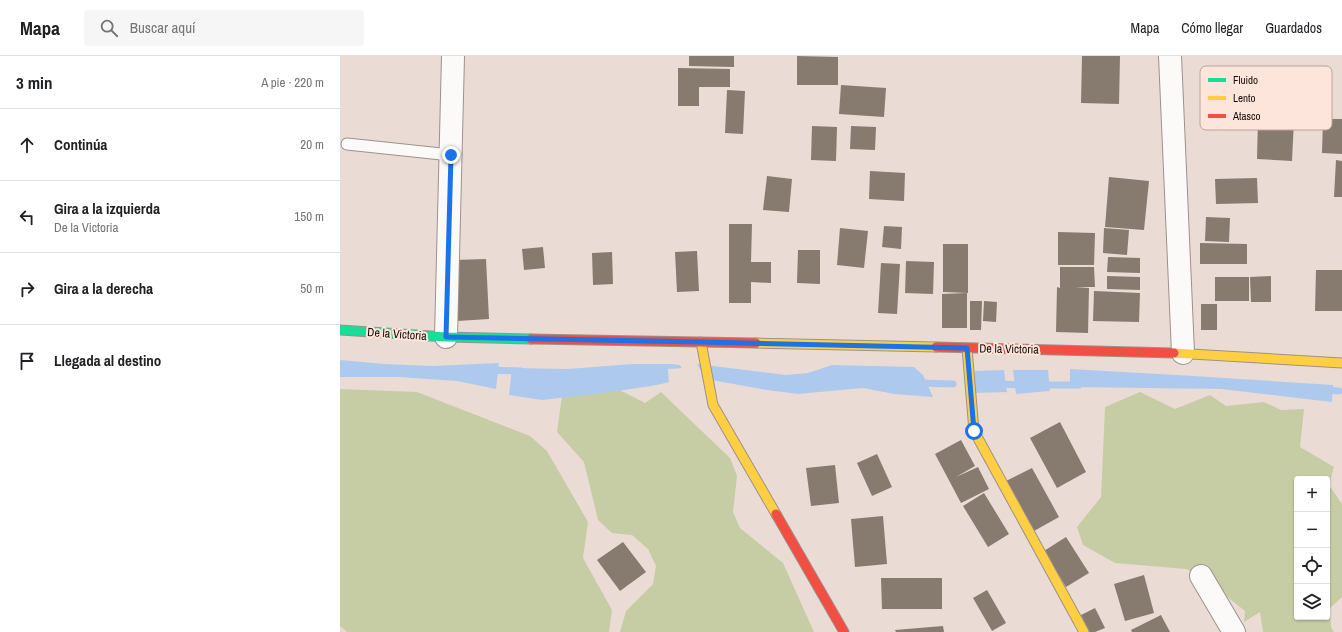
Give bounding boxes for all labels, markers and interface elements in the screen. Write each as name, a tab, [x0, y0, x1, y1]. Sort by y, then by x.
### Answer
search box	[84, 10, 364, 46]
text: Mapa	[20, 15, 60, 41]
icon: search	[98, 17, 120, 39]
text: Buscar aquí	[130, 17, 195, 38]
text: Mapa	[1131, 19, 1159, 37]
text: Cómo llegar	[1181, 19, 1243, 37]
text: Guardados	[1265, 19, 1322, 37]
legend	[1200, 66, 1332, 130]
text: 3 min	[16, 71, 52, 94]
text: Fluido	[1233, 73, 1258, 87]
text: A pie · 220 m	[261, 74, 324, 91]
text: Lento	[1233, 91, 1256, 105]
text: Atasco	[1232, 109, 1261, 123]
icon: ahead	[16, 134, 38, 156]
text: Continúa	[54, 134, 107, 155]
text: 20 m	[300, 136, 324, 153]
route end	[442, 146, 460, 164]
text: Gira a la izquierda	[54, 198, 160, 219]
icon: left	[16, 206, 38, 228]
text: 150 m	[294, 208, 324, 225]
text: De la Victoria	[54, 219, 118, 236]
icon: right	[16, 278, 38, 300]
text: Gira a la derecha	[54, 278, 153, 299]
text: 50 m	[300, 280, 324, 297]
street label: De la Victoria	[367, 324, 428, 344]
street label: De la Victoria	[979, 340, 1039, 358]
icon: arrive	[16, 350, 38, 372]
text: Llegada al destino	[54, 350, 161, 371]
route start	[965, 422, 983, 440]
map controls	[1294, 476, 1330, 620]
button: +	[1294, 476, 1330, 512]
button: −	[1294, 512, 1330, 548]
button: locate	[1294, 548, 1330, 584]
button: layers	[1294, 584, 1330, 620]

